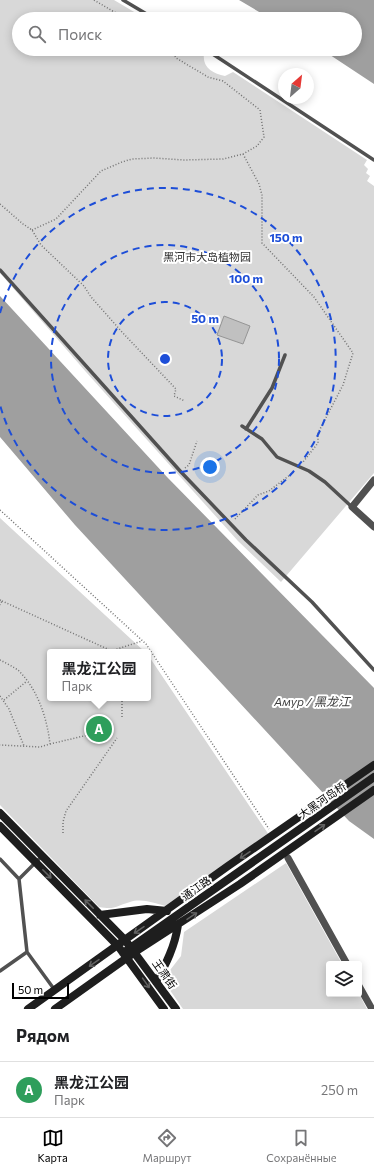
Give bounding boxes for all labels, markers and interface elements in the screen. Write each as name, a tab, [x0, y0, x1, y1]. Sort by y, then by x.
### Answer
search box	[12, 12, 362, 56]
icon: search	[26, 23, 48, 45]
text: Поиск	[58, 25, 102, 43]
north arrow	[278, 68, 314, 104]
text: 150 m	[269, 230, 303, 244]
park label: 黑河市大岛植物园	[163, 250, 251, 263]
text: 100 m	[229, 271, 263, 285]
text: 50 m	[191, 311, 219, 325]
centre of rings	[158, 352, 172, 366]
your location	[200, 457, 220, 477]
popup	[47, 649, 151, 701]
text: 黑龙江公园	[61, 659, 137, 677]
text: Парк	[61, 678, 92, 694]
water label: Амур / 黑龙江	[273, 694, 352, 708]
pin: A	[86, 714, 112, 744]
street label: 大黑河岛桥	[296, 779, 348, 821]
one-way arrow	[314, 824, 325, 832]
one-way arrow	[240, 851, 251, 859]
one-way arrow	[42, 869, 52, 879]
street label: 通江路	[179, 873, 213, 903]
one-way arrow	[84, 899, 94, 909]
one-way arrow	[186, 912, 197, 920]
one-way arrow	[134, 926, 145, 934]
street label: 王肃街	[150, 957, 180, 991]
one-way arrow	[89, 959, 100, 967]
map controls	[326, 961, 362, 997]
button: layers	[326, 961, 362, 997]
one-way arrow	[142, 978, 150, 989]
scale bar	[12, 981, 69, 1000]
text: 50 m	[18, 983, 43, 996]
text: Рядом	[16, 1025, 70, 1046]
text: 黑龙江公园	[54, 1073, 129, 1091]
text: A	[24, 1082, 34, 1098]
text: 250 m	[321, 1082, 358, 1098]
text: Парк	[54, 1092, 85, 1108]
tab: Карта	[37, 1127, 68, 1164]
tab: Маршрут	[143, 1127, 191, 1164]
tab: Сохранённые	[266, 1127, 337, 1164]

